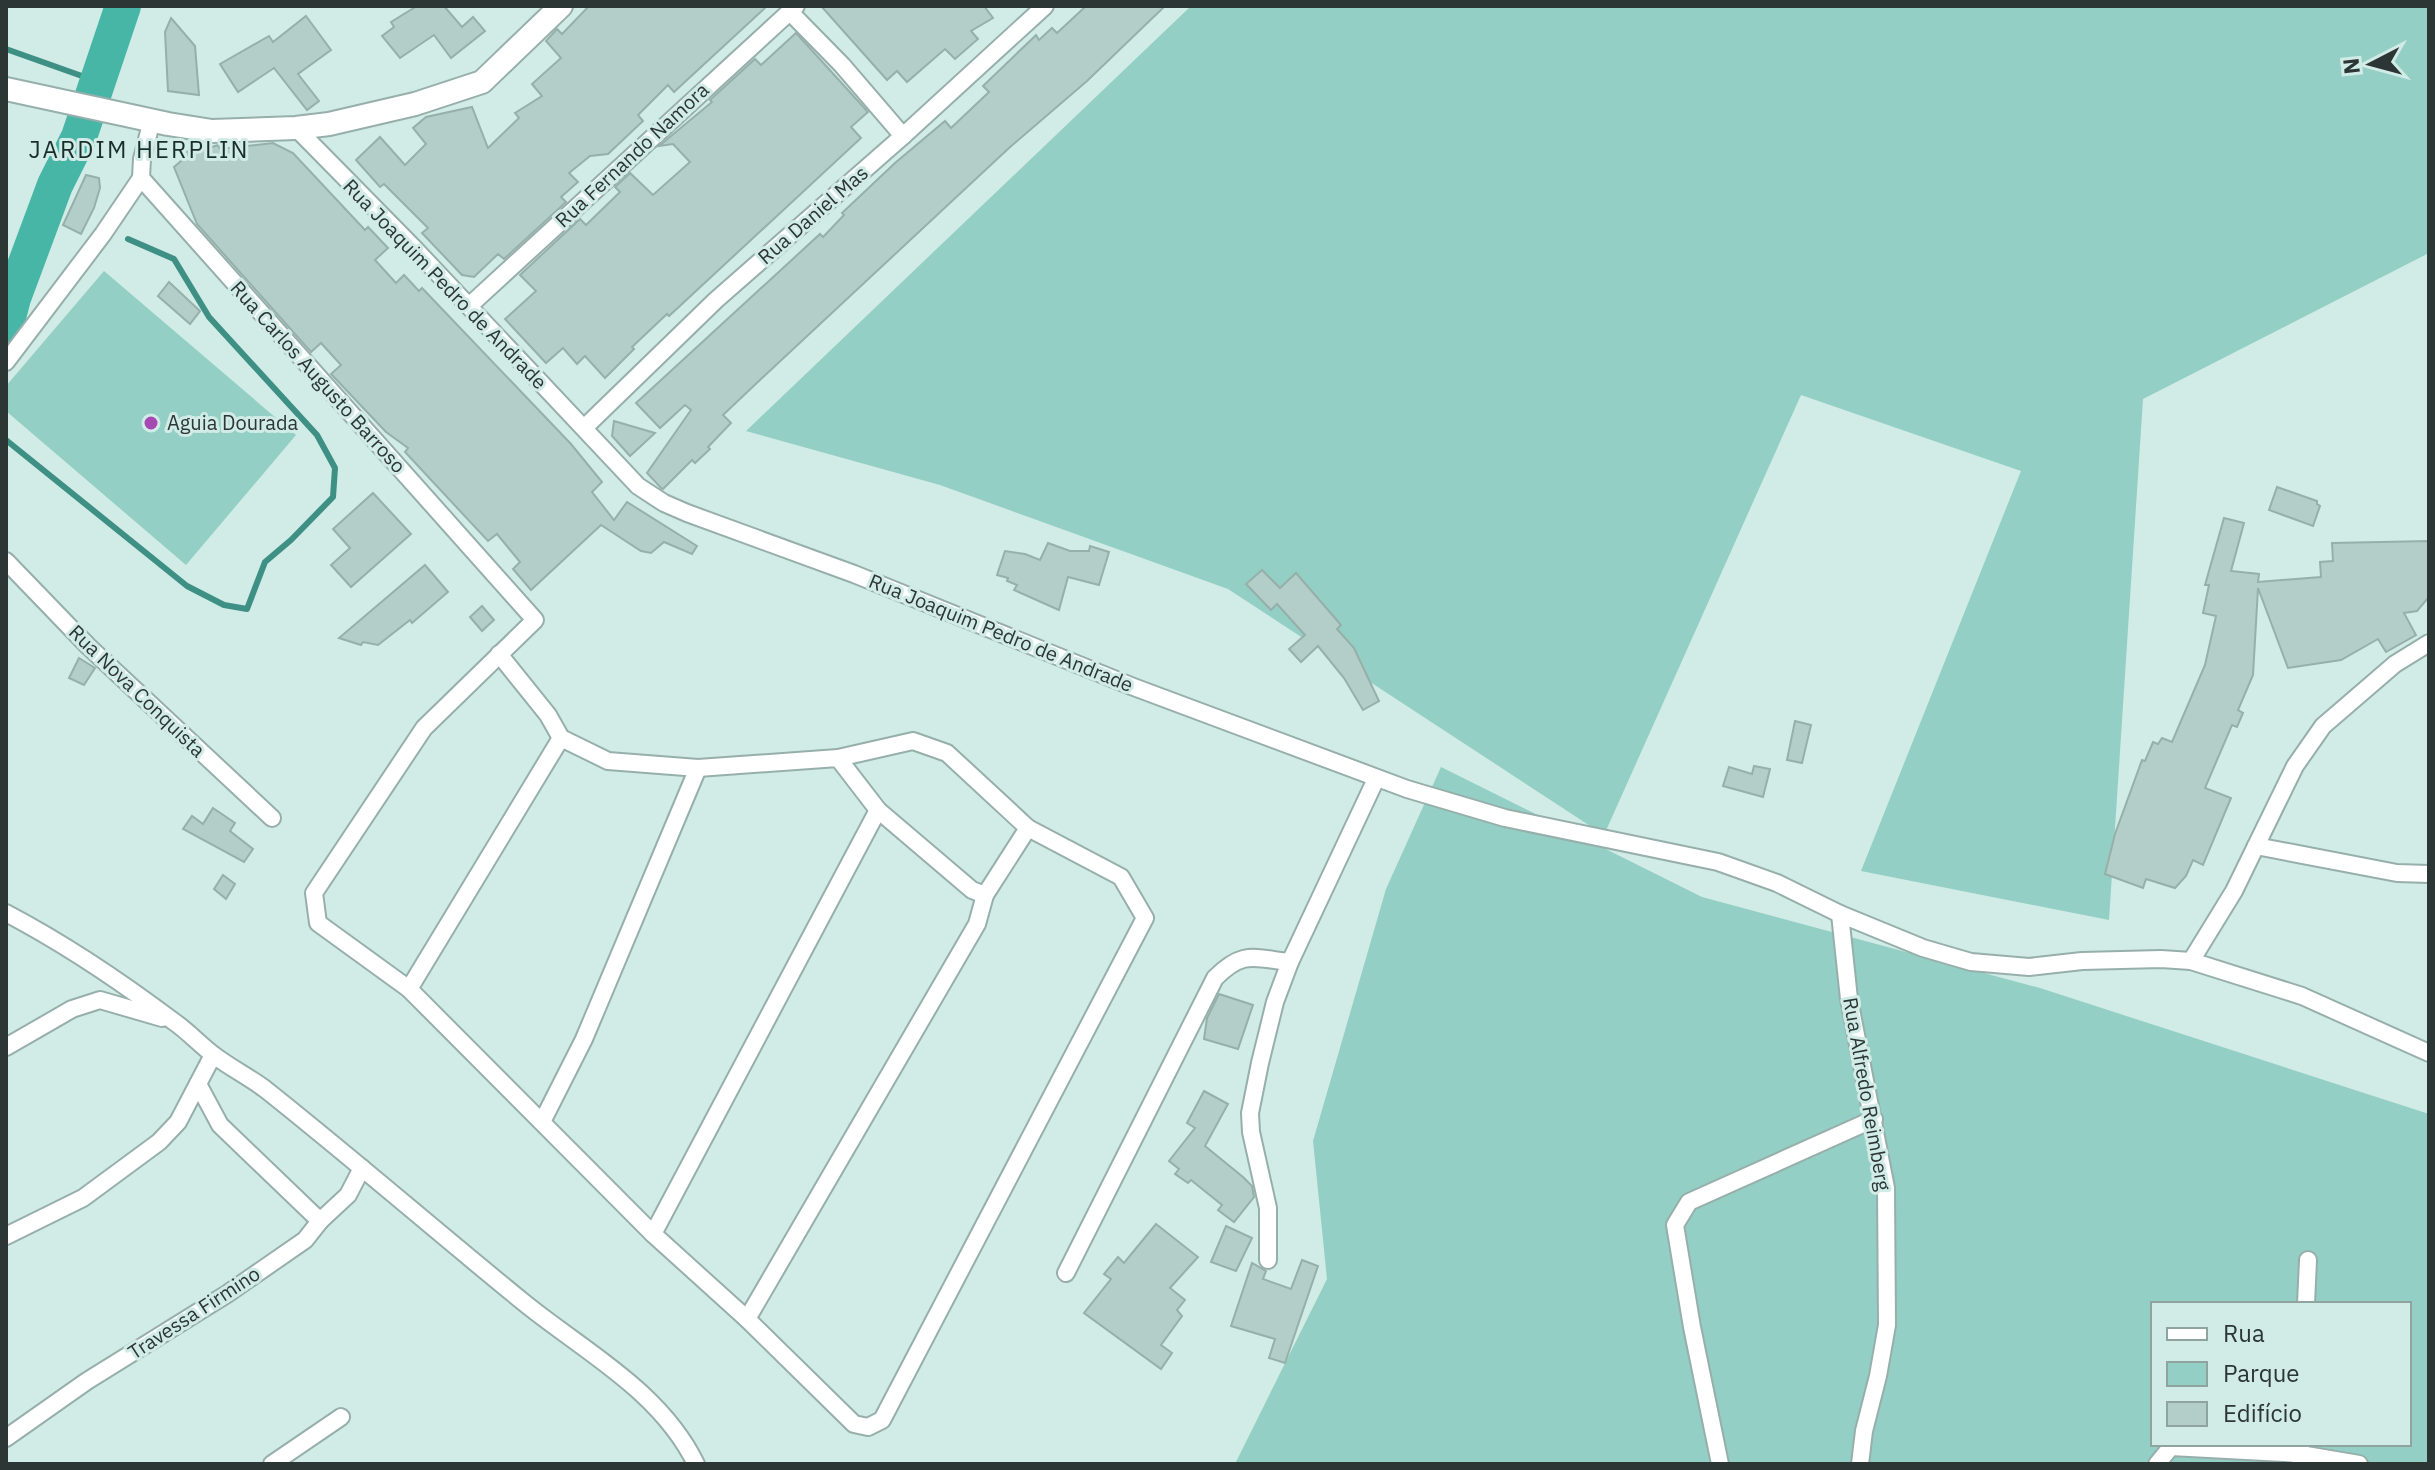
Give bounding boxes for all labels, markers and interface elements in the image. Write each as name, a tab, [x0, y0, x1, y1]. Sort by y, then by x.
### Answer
north arrow	[2331, 24, 2411, 104]
text: N	[2335, 57, 2366, 76]
street label: Rua Fernando Namora	[549, 76, 715, 233]
district label: JARDIM HERPLIN	[28, 133, 250, 165]
street label: Rua Daniel Mas	[752, 159, 874, 270]
street label: Rua Joaquim Pedro de Andrade	[337, 173, 553, 395]
street label: Rua Carlos Augusto Barroso	[225, 275, 412, 479]
place label: Aguia Dourada	[167, 409, 299, 436]
marker: Aguia Dourada	[142, 414, 160, 432]
street label: Rua Joaquim Pedro de Andrade	[865, 567, 1137, 698]
street label: Rua Nova Conquista	[63, 618, 212, 763]
street label: Rua Alfredo Reimberg	[1837, 995, 1898, 1193]
street label: Travessa Firmino	[123, 1260, 265, 1365]
legend	[2151, 1302, 2411, 1446]
text: Rua	[2223, 1317, 2265, 1349]
text: Parque	[2223, 1357, 2300, 1389]
text: Edifício	[2223, 1397, 2302, 1429]

